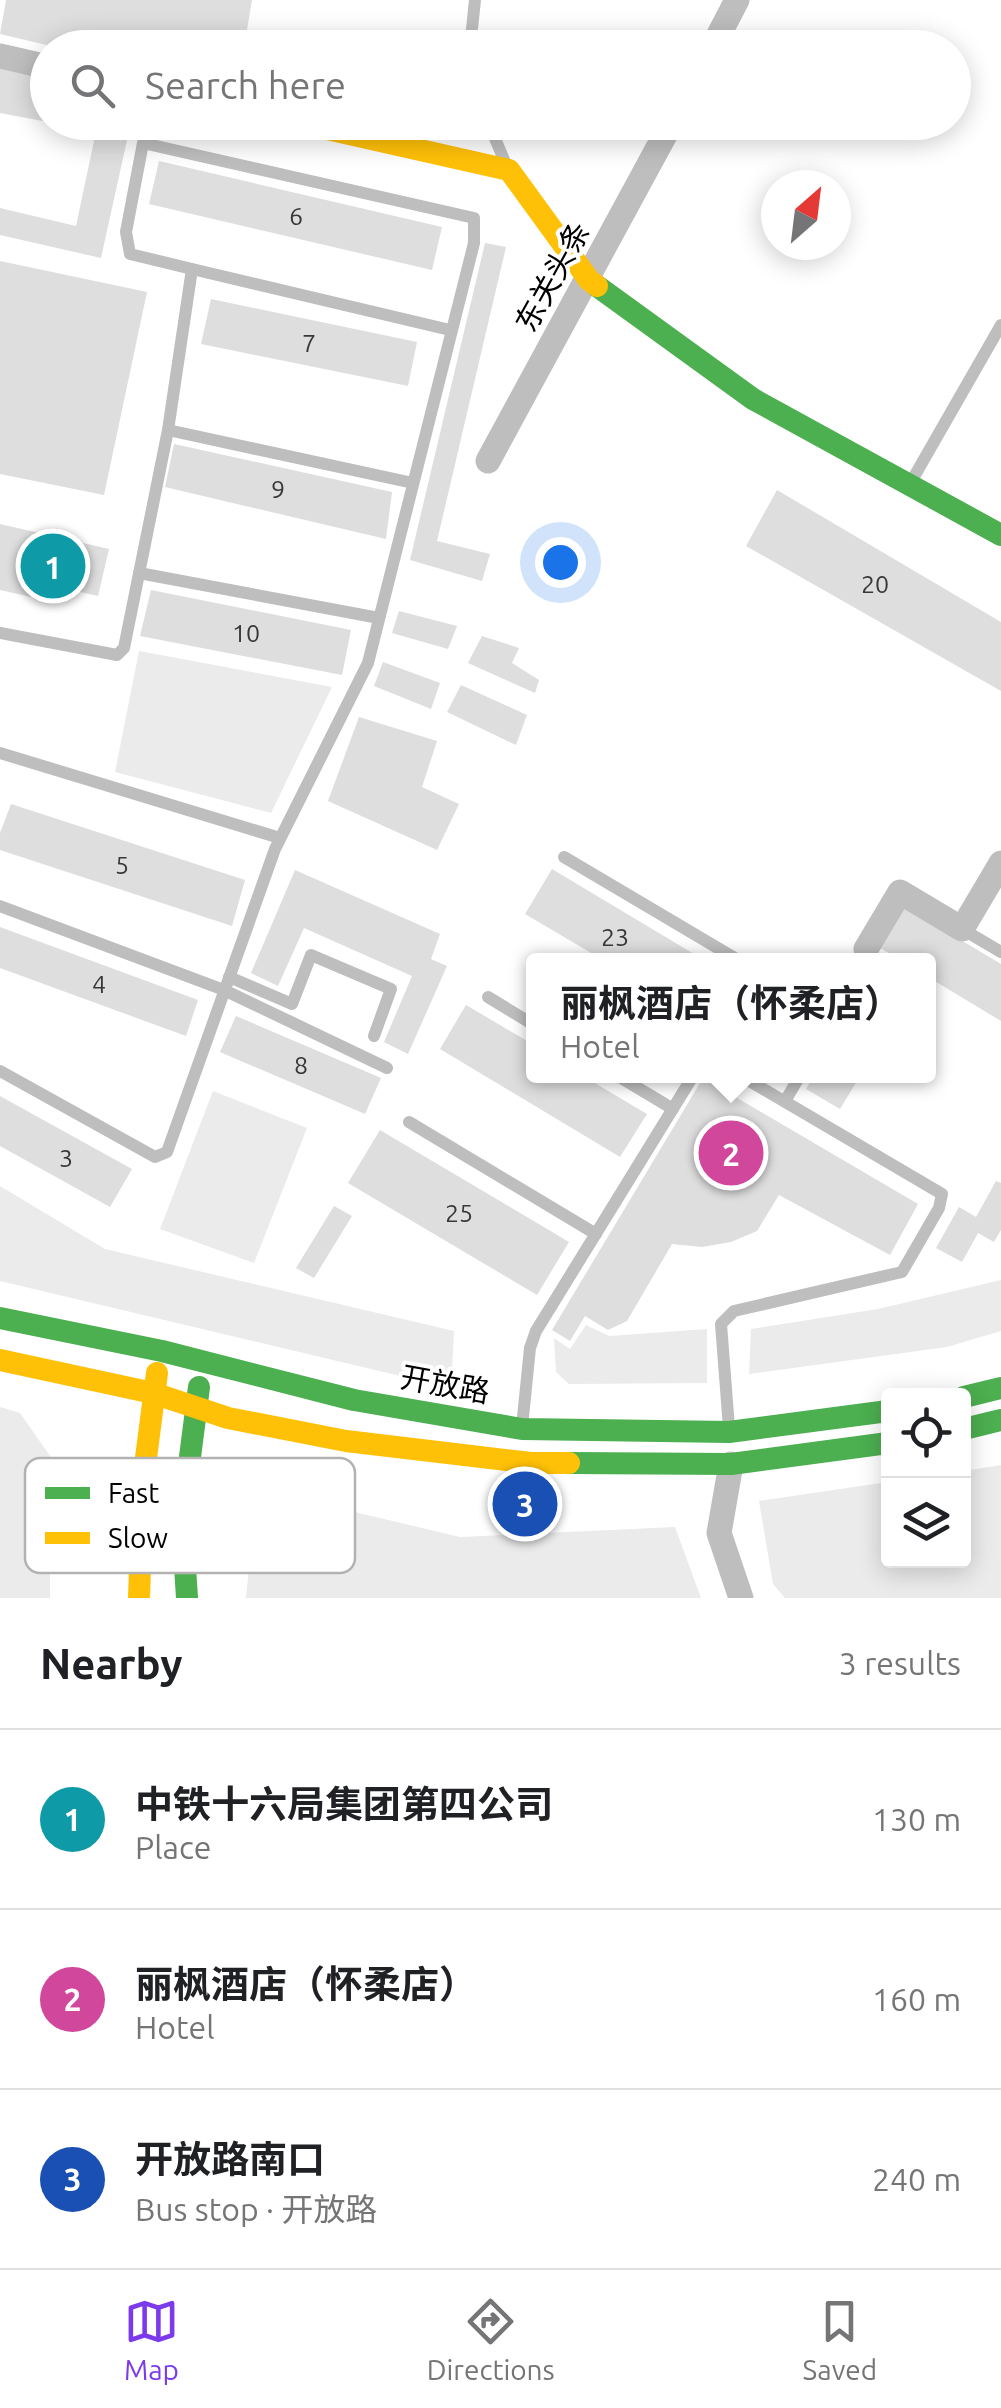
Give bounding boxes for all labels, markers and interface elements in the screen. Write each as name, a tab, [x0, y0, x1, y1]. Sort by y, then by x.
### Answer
search box	[30, 30, 971, 140]
icon: search	[65, 58, 120, 113]
text: Search here	[145, 64, 346, 106]
north arrow	[761, 170, 851, 260]
house number: 6	[289, 202, 303, 230]
street label: 东关头条	[508, 216, 596, 337]
house number: 7	[302, 329, 316, 357]
house number: 9	[271, 475, 285, 503]
pin: 1	[20, 528, 86, 604]
your location	[535, 537, 586, 588]
house number: 20	[861, 570, 889, 598]
house number: 10	[232, 619, 260, 647]
house number: 5	[115, 851, 129, 879]
house number: 23	[601, 923, 629, 951]
popup	[526, 953, 936, 1083]
house number: 4	[92, 970, 106, 998]
text: 丽枫酒店（怀柔店）	[560, 982, 902, 1024]
text: Hotel	[560, 1028, 640, 1064]
house number: 8	[294, 1051, 308, 1079]
pin: 2	[698, 1116, 764, 1190]
house number: 3	[59, 1144, 73, 1172]
house number: 25	[445, 1199, 473, 1227]
street label: 开放路	[398, 1359, 492, 1409]
map controls	[881, 1388, 971, 1568]
button: locate	[881, 1388, 971, 1478]
legend	[25, 1458, 355, 1573]
pin: 3	[492, 1466, 558, 1542]
text: Fast	[108, 1477, 159, 1508]
button: layers	[881, 1478, 971, 1568]
text: Slow	[108, 1522, 168, 1553]
text: Nearby	[40, 1640, 183, 1687]
text: 3 results	[839, 1645, 961, 1681]
text: 中铁十六局集团第四公司	[135, 1783, 553, 1825]
text: 1	[63, 1801, 82, 1837]
text: 130 m	[872, 1801, 961, 1837]
text: Place	[135, 1829, 211, 1865]
text: 丽枫酒店（怀柔店）	[135, 1963, 477, 2005]
text: 2	[63, 1981, 82, 2017]
text: 160 m	[872, 1981, 961, 2017]
text: Hotel	[135, 2009, 215, 2045]
text: 开放路南口	[135, 2138, 325, 2180]
text: 3	[63, 2161, 82, 2197]
text: 240 m	[872, 2161, 961, 2197]
text: Bus stop · 开放路	[135, 2191, 377, 2227]
tab: Map	[124, 2294, 179, 2385]
tab: Directions	[427, 2294, 555, 2385]
tab: Saved	[803, 2294, 877, 2385]

